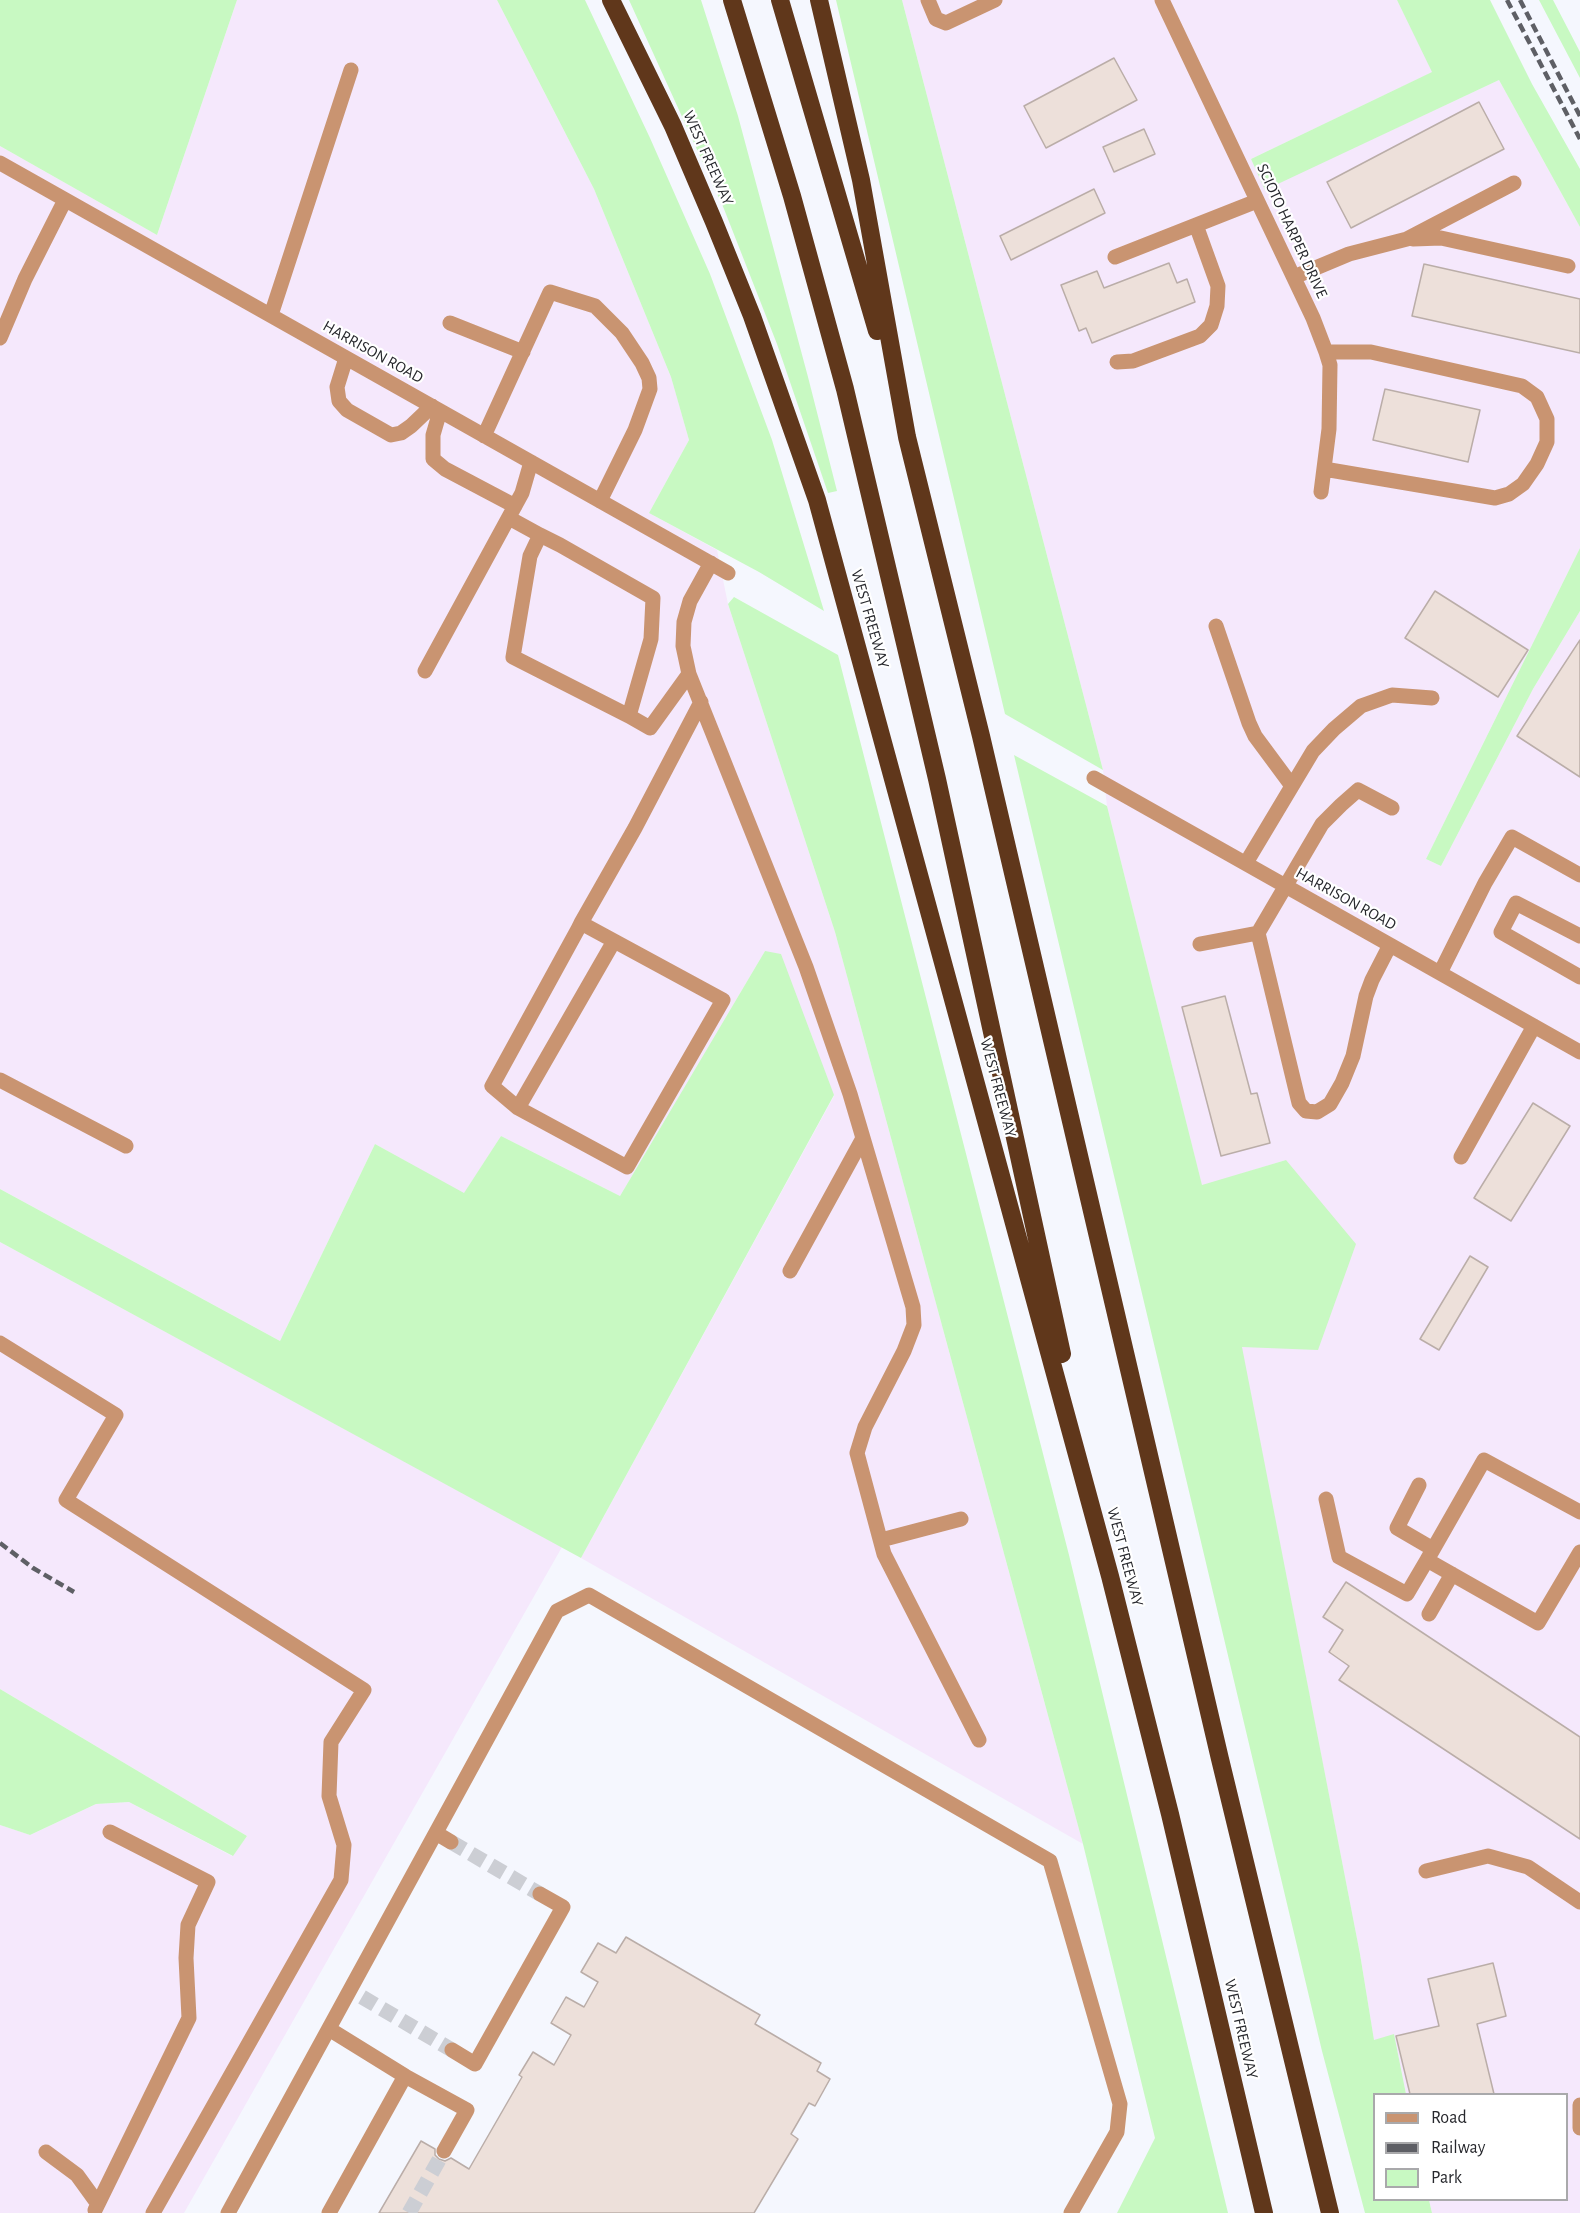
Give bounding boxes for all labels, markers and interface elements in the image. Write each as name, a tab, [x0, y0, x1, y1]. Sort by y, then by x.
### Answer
street label: WEST FREEWAY	[679, 108, 737, 208]
street label: SCIOTO HARPER DRIVE	[1252, 161, 1332, 301]
street label: HARRISON ROAD	[319, 317, 427, 387]
street label: WEST FREEWAY	[847, 567, 893, 671]
street label: HARRISON ROAD	[1292, 864, 1400, 934]
street label: WEST FREEWAY	[976, 1036, 1020, 1140]
street label: WEST FREEWAY	[1103, 1505, 1147, 1609]
street label: WEST FREEWAY	[1220, 1977, 1262, 2081]
legend	[1373, 2093, 1568, 2201]
text: Road	[1431, 2109, 1467, 2127]
text: Railway	[1431, 2139, 1485, 2157]
text: Park	[1431, 2169, 1462, 2187]

